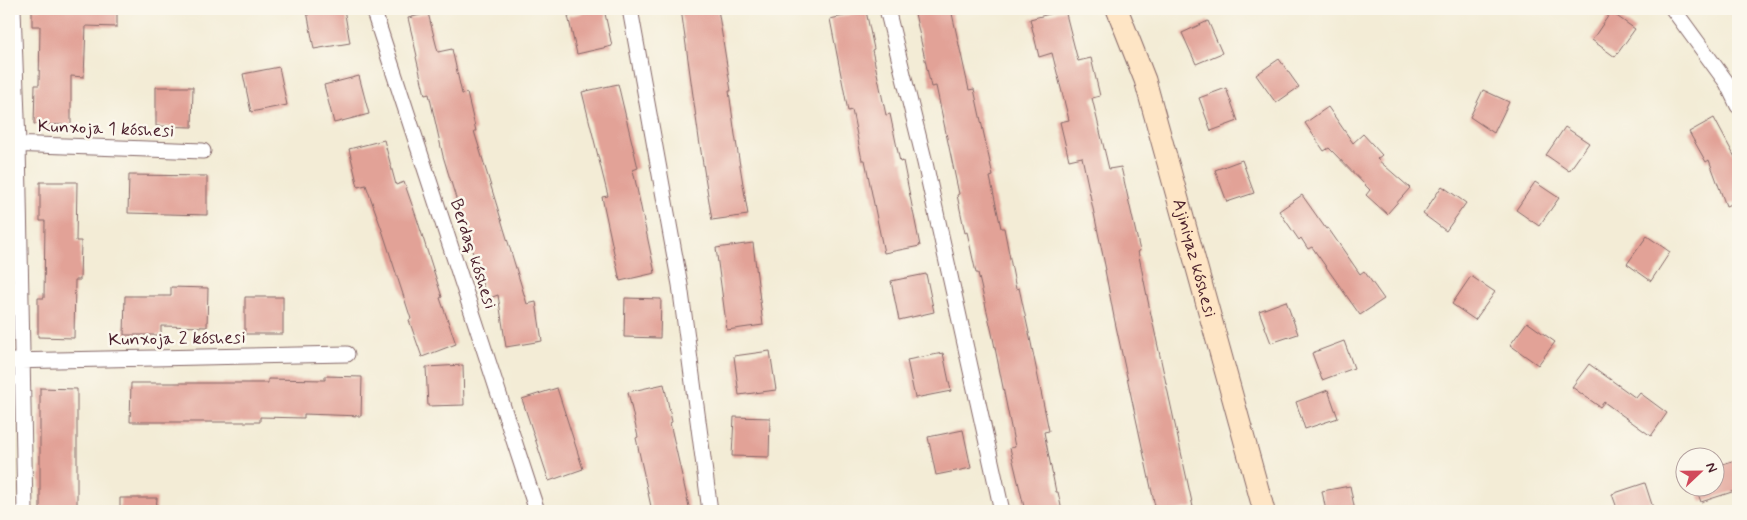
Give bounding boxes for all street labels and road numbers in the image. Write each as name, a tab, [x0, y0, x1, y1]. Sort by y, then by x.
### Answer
street label: Kunxoja 1 kóshesi	[37, 115, 175, 143]
street label: Berdaq kóshesi	[444, 196, 502, 312]
street label: Ajiniyaz kóshesi	[1166, 196, 1222, 320]
street label: Kunxoja 2 kóshesi	[108, 326, 246, 352]

